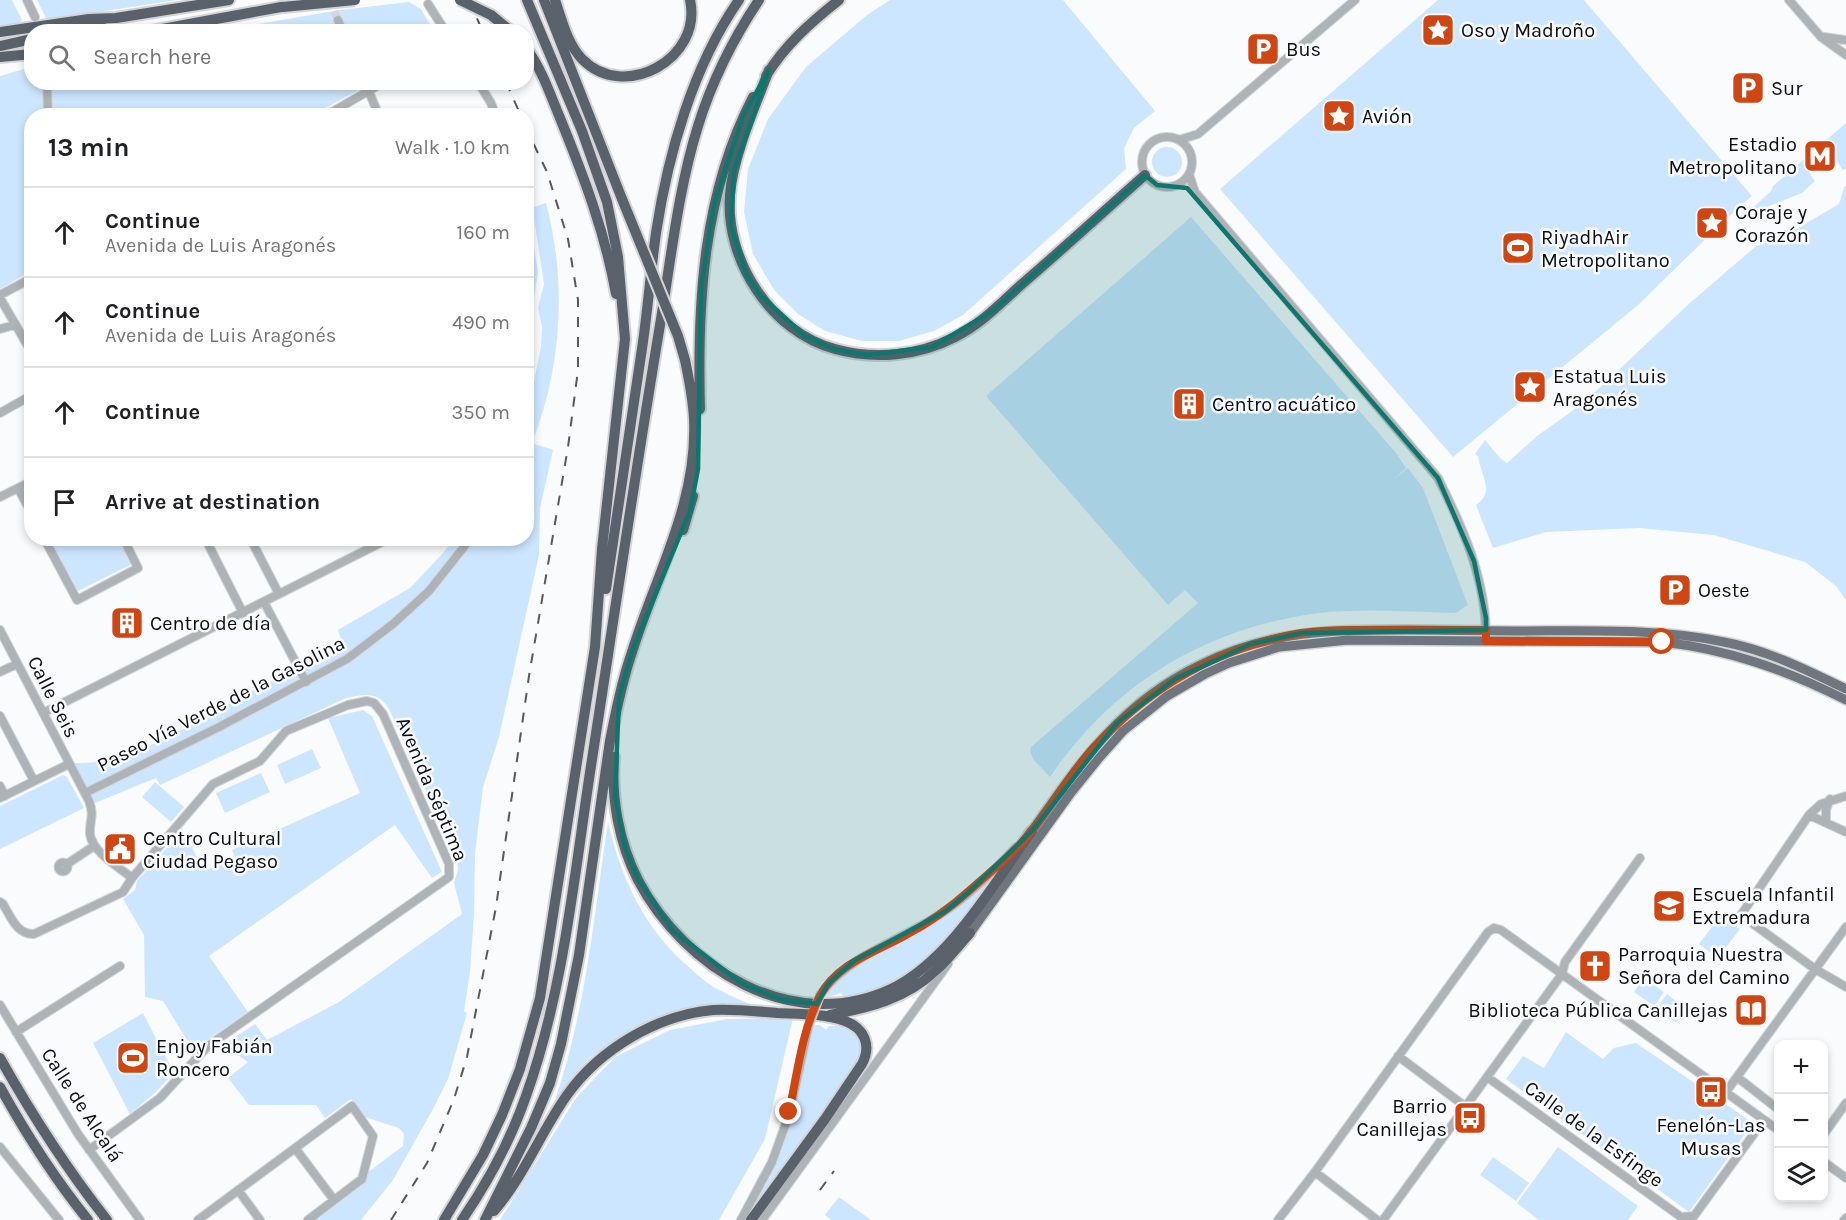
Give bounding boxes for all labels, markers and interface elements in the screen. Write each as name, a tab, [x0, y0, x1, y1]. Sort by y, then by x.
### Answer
place icon: Oso y Madroño	[1420, 12, 1456, 48]
place label: Oso y Madroño	[1461, 19, 1595, 42]
search box	[24, 24, 534, 90]
parking icon: Bus	[1245, 31, 1281, 67]
place label: Bus	[1286, 38, 1321, 61]
icon: search	[45, 41, 78, 74]
text: Search here	[93, 44, 211, 70]
parking icon: Sur	[1730, 70, 1766, 106]
place label: Sur	[1771, 77, 1803, 100]
place icon: Avión	[1321, 98, 1357, 134]
place label: Avión	[1362, 105, 1412, 128]
text: 13 min	[48, 132, 129, 163]
place label: Estadio Metropolitano	[1668, 133, 1797, 179]
text: Walk · 1.0 km	[395, 136, 510, 159]
metro station icon: Estadio Metropolitano	[1802, 138, 1838, 174]
place label: Coraje y Corazón	[1735, 201, 1809, 247]
place icon: Coraje y Corazón	[1694, 205, 1730, 241]
text: Continue	[105, 208, 200, 234]
icon: ahead	[48, 216, 81, 249]
text: 160 m	[457, 221, 510, 244]
place label: RiyadhAir Metropolitano	[1541, 226, 1670, 272]
sports icon: RiyadhAir Metropolitano	[1500, 230, 1536, 266]
text: Avenida de Luis Aragonés	[105, 234, 336, 257]
text: Continue	[105, 298, 200, 324]
icon: ahead	[48, 306, 81, 339]
text: 490 m	[452, 311, 510, 334]
text: Avenida de Luis Aragonés	[105, 324, 336, 347]
place label: Estatua Luis Aragonés	[1553, 365, 1667, 411]
place icon: Estatua Luis Aragonés	[1512, 369, 1548, 405]
building icon: Centro acuático	[1171, 386, 1207, 422]
place label: Centro acuático	[1212, 393, 1356, 416]
icon: ahead	[48, 396, 81, 429]
text: Continue	[105, 399, 200, 425]
text: 350 m	[452, 401, 510, 424]
icon: arrive	[48, 486, 81, 519]
text: Arrive at destination	[105, 489, 320, 515]
parking icon: Oeste	[1657, 572, 1693, 608]
place label: Oeste	[1698, 579, 1749, 602]
building icon: Centro de día	[109, 605, 145, 641]
place label: Centro de día	[150, 612, 271, 635]
route start	[1648, 628, 1674, 654]
street label: Paseo Vía Verde de la Gasolina	[93, 631, 349, 777]
street label: Calle Seis	[23, 652, 83, 742]
street label: Avenida Séptima	[391, 714, 473, 864]
place label: Centro Cultural Ciudad Pegaso	[143, 827, 281, 873]
public building icon: Centro Cultural Ciudad Pegaso	[102, 831, 138, 867]
place label: Escuela Infantil Extremadura	[1692, 883, 1835, 929]
school or university icon: Escuela Infantil Extremadura	[1651, 888, 1687, 924]
place label: Parroquia Nuestra Señora del Camino	[1618, 943, 1790, 989]
church icon: Parroquia Nuestra Señora del Camino	[1577, 948, 1613, 984]
library icon: Biblioteca Pública Canillejas	[1733, 992, 1769, 1028]
place label: Biblioteca Pública Canillejas	[1468, 999, 1728, 1022]
place label: Enjoy Fabián Roncero	[156, 1035, 272, 1081]
sports icon: Enjoy Fabián Roncero	[115, 1040, 151, 1076]
map controls	[1774, 1040, 1828, 1202]
button: +	[1774, 1040, 1828, 1094]
street label: Calle de Alcalá	[37, 1044, 127, 1166]
bus stop icon: Fenelón-Las Musas	[1693, 1074, 1729, 1110]
street label: Calle de la Esfinge	[1520, 1076, 1668, 1192]
button: −	[1774, 1094, 1828, 1148]
place label: Barrio Canillejas	[1356, 1095, 1447, 1141]
route end	[775, 1098, 801, 1124]
bus stop icon: Barrio Canillejas	[1452, 1100, 1488, 1136]
place label: Fenelón-Las Musas	[1657, 1114, 1765, 1160]
button: layers	[1774, 1148, 1828, 1202]

